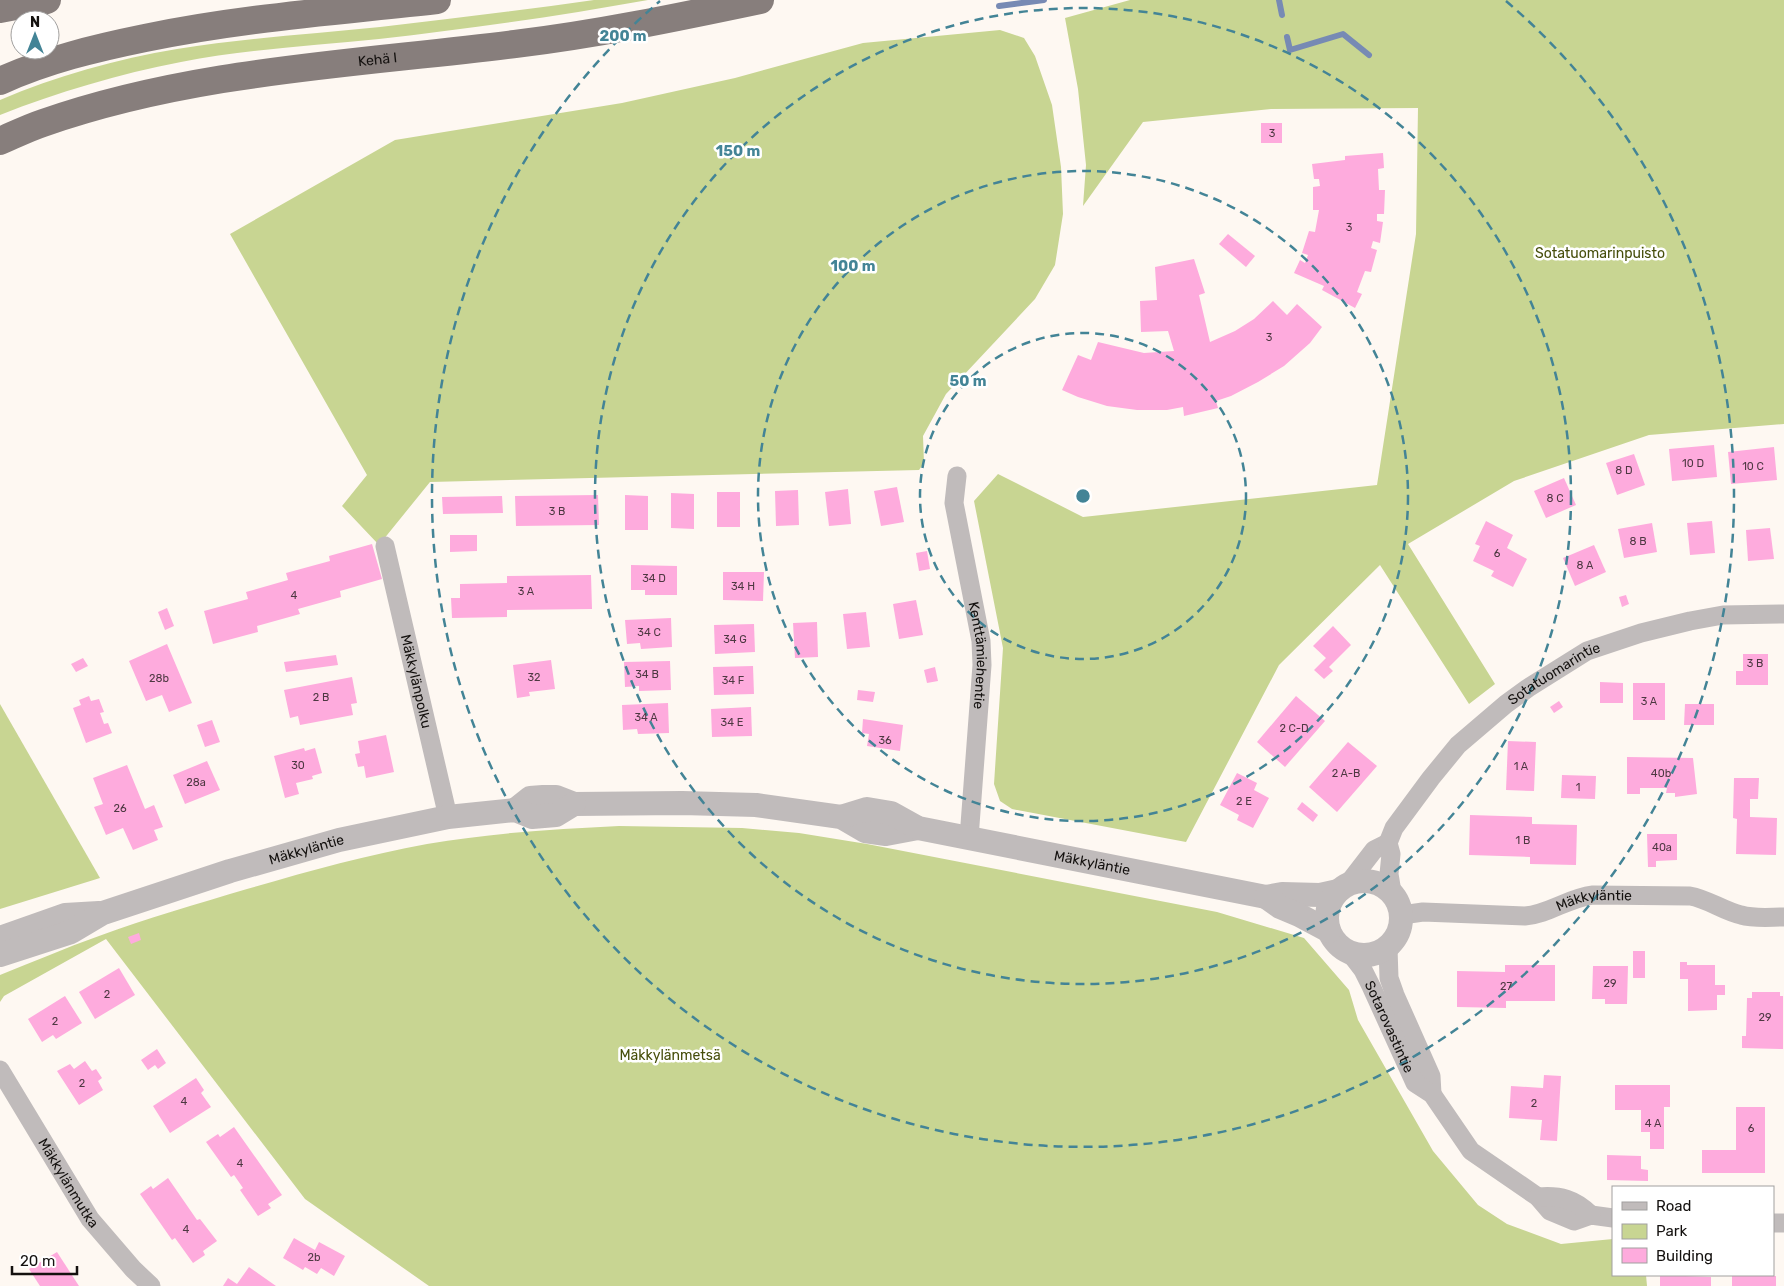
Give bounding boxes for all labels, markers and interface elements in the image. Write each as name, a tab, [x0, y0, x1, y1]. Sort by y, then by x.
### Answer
north arrow	[10, 10, 60, 60]
text: N	[30, 14, 40, 31]
text: 200 m	[599, 27, 647, 45]
street label: Kehä I	[357, 49, 398, 70]
house number: 3	[1269, 127, 1276, 140]
text: 150 m	[716, 142, 760, 160]
house number: 3	[1346, 221, 1353, 234]
park label: Sotatuomarinpuisto	[1535, 245, 1665, 262]
text: 100 m	[831, 257, 875, 275]
house number: 3	[1266, 331, 1273, 344]
text: 50 m	[950, 372, 986, 390]
house number: 10 D	[1682, 457, 1704, 470]
house number: 10 C	[1742, 460, 1764, 473]
house number: 8 D	[1615, 464, 1633, 477]
centre of rings	[1074, 487, 1092, 505]
house number: 8 C	[1546, 492, 1564, 505]
house number: 3 B	[549, 505, 565, 518]
house number: 8 B	[1629, 535, 1647, 548]
house number: 6	[1494, 547, 1501, 560]
house number: 8 A	[1577, 559, 1594, 572]
house number: 34 D	[642, 572, 666, 585]
house number: 34 H	[731, 580, 755, 593]
house number: 3 A	[518, 585, 535, 598]
house number: 4	[291, 589, 298, 602]
street label: Kenttämiehentie	[965, 600, 990, 710]
house number: 34 C	[637, 626, 661, 639]
street label: Mäkkylänpolku	[397, 633, 435, 730]
house number: 34 G	[723, 633, 747, 646]
street label: Sotatuomarintie	[1505, 639, 1603, 709]
house number: 3 B	[1747, 657, 1763, 670]
house number: 34 B	[635, 668, 659, 681]
house number: 32	[527, 671, 541, 684]
house number: 28b	[149, 672, 169, 685]
house number: 34 F	[722, 674, 744, 687]
house number: 2 B	[313, 691, 329, 704]
house number: 3 A	[1641, 695, 1658, 708]
house number: 34 A	[634, 711, 658, 724]
house number: 34 E	[721, 716, 744, 729]
house number: 2 C-D	[1279, 722, 1309, 735]
house number: 36	[878, 734, 892, 747]
house number: 30	[291, 759, 305, 772]
house number: 1 A	[1514, 760, 1529, 773]
house number: 2 A-B	[1332, 767, 1360, 780]
house number: 40b	[1651, 767, 1671, 780]
house number: 28a	[186, 776, 206, 789]
house number: 1	[1576, 781, 1580, 794]
house number: 2 E	[1236, 795, 1252, 808]
house number: 26	[113, 802, 127, 815]
street label: Mäkkyläntie	[267, 831, 346, 869]
house number: 1 B	[1516, 834, 1530, 847]
house number: 40a	[1652, 841, 1672, 854]
street label: Mäkkyläntie	[1053, 847, 1132, 879]
street label: Mäkkyläntie	[1553, 887, 1632, 915]
house number: 29	[1604, 977, 1616, 990]
street label: Sotarovastintie	[1361, 978, 1417, 1076]
house number: 27	[1500, 980, 1512, 993]
house number: 2	[104, 988, 110, 1001]
house number: 29	[1759, 1011, 1771, 1024]
house number: 2	[52, 1015, 58, 1028]
park label: Mäkkylänmetsä	[619, 1047, 721, 1064]
house number: 2	[79, 1077, 85, 1090]
house number: 4	[181, 1095, 188, 1108]
house number: 2	[1531, 1097, 1537, 1110]
house number: 4 A	[1645, 1117, 1662, 1130]
house number: 6	[1748, 1122, 1755, 1135]
street label: Mäkkylänmutka	[34, 1135, 102, 1232]
house number: 4	[237, 1157, 244, 1170]
legend	[1612, 1186, 1774, 1276]
text: Road	[1656, 1197, 1692, 1215]
text: Park	[1656, 1222, 1687, 1240]
house number: 4	[183, 1223, 190, 1236]
scale bar	[12, 1244, 78, 1276]
text: Building	[1656, 1247, 1713, 1265]
house number: 2b	[307, 1251, 321, 1264]
text: 20 m	[20, 1252, 55, 1270]

